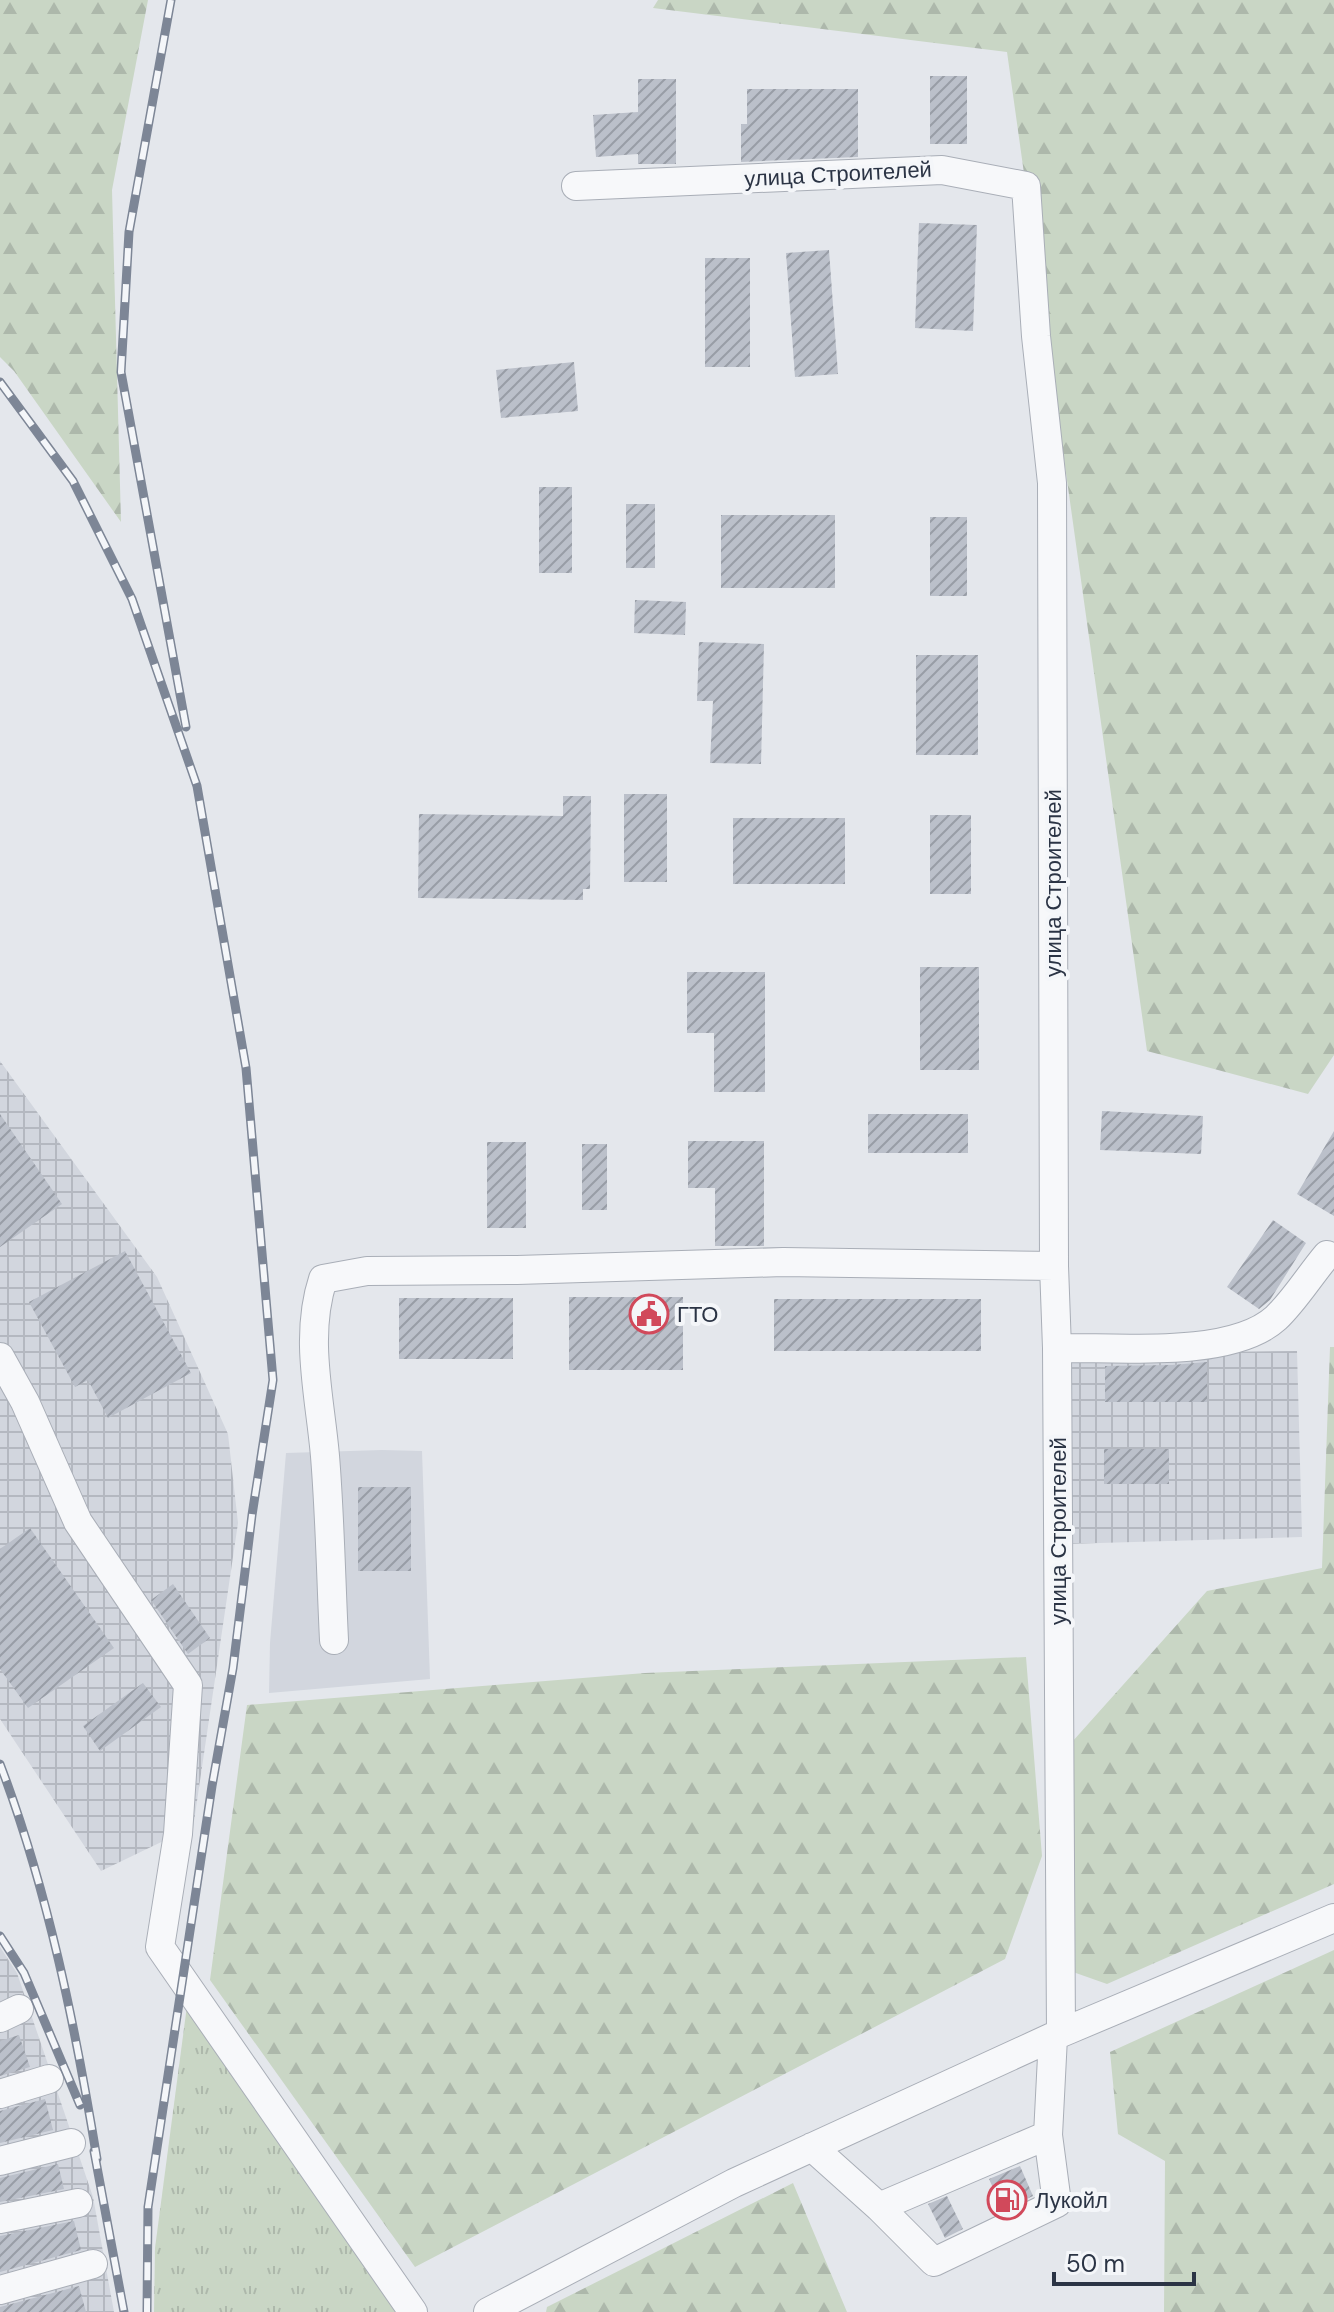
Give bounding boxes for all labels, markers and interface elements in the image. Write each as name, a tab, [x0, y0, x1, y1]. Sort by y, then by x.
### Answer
street label: улица Строителей	[743, 155, 933, 193]
street label: улица Строителей	[1039, 789, 1068, 977]
public building icon: ГТО	[628, 1293, 670, 1335]
place label: ГТО	[677, 1300, 718, 1329]
street label: улица Строителей	[1044, 1437, 1073, 1625]
fuel station icon: Лукойл	[986, 2179, 1028, 2221]
place label: Лукойл	[1035, 2186, 1108, 2215]
scale bar	[1054, 2236, 1194, 2286]
text: 50 m	[1066, 2248, 1125, 2279]

